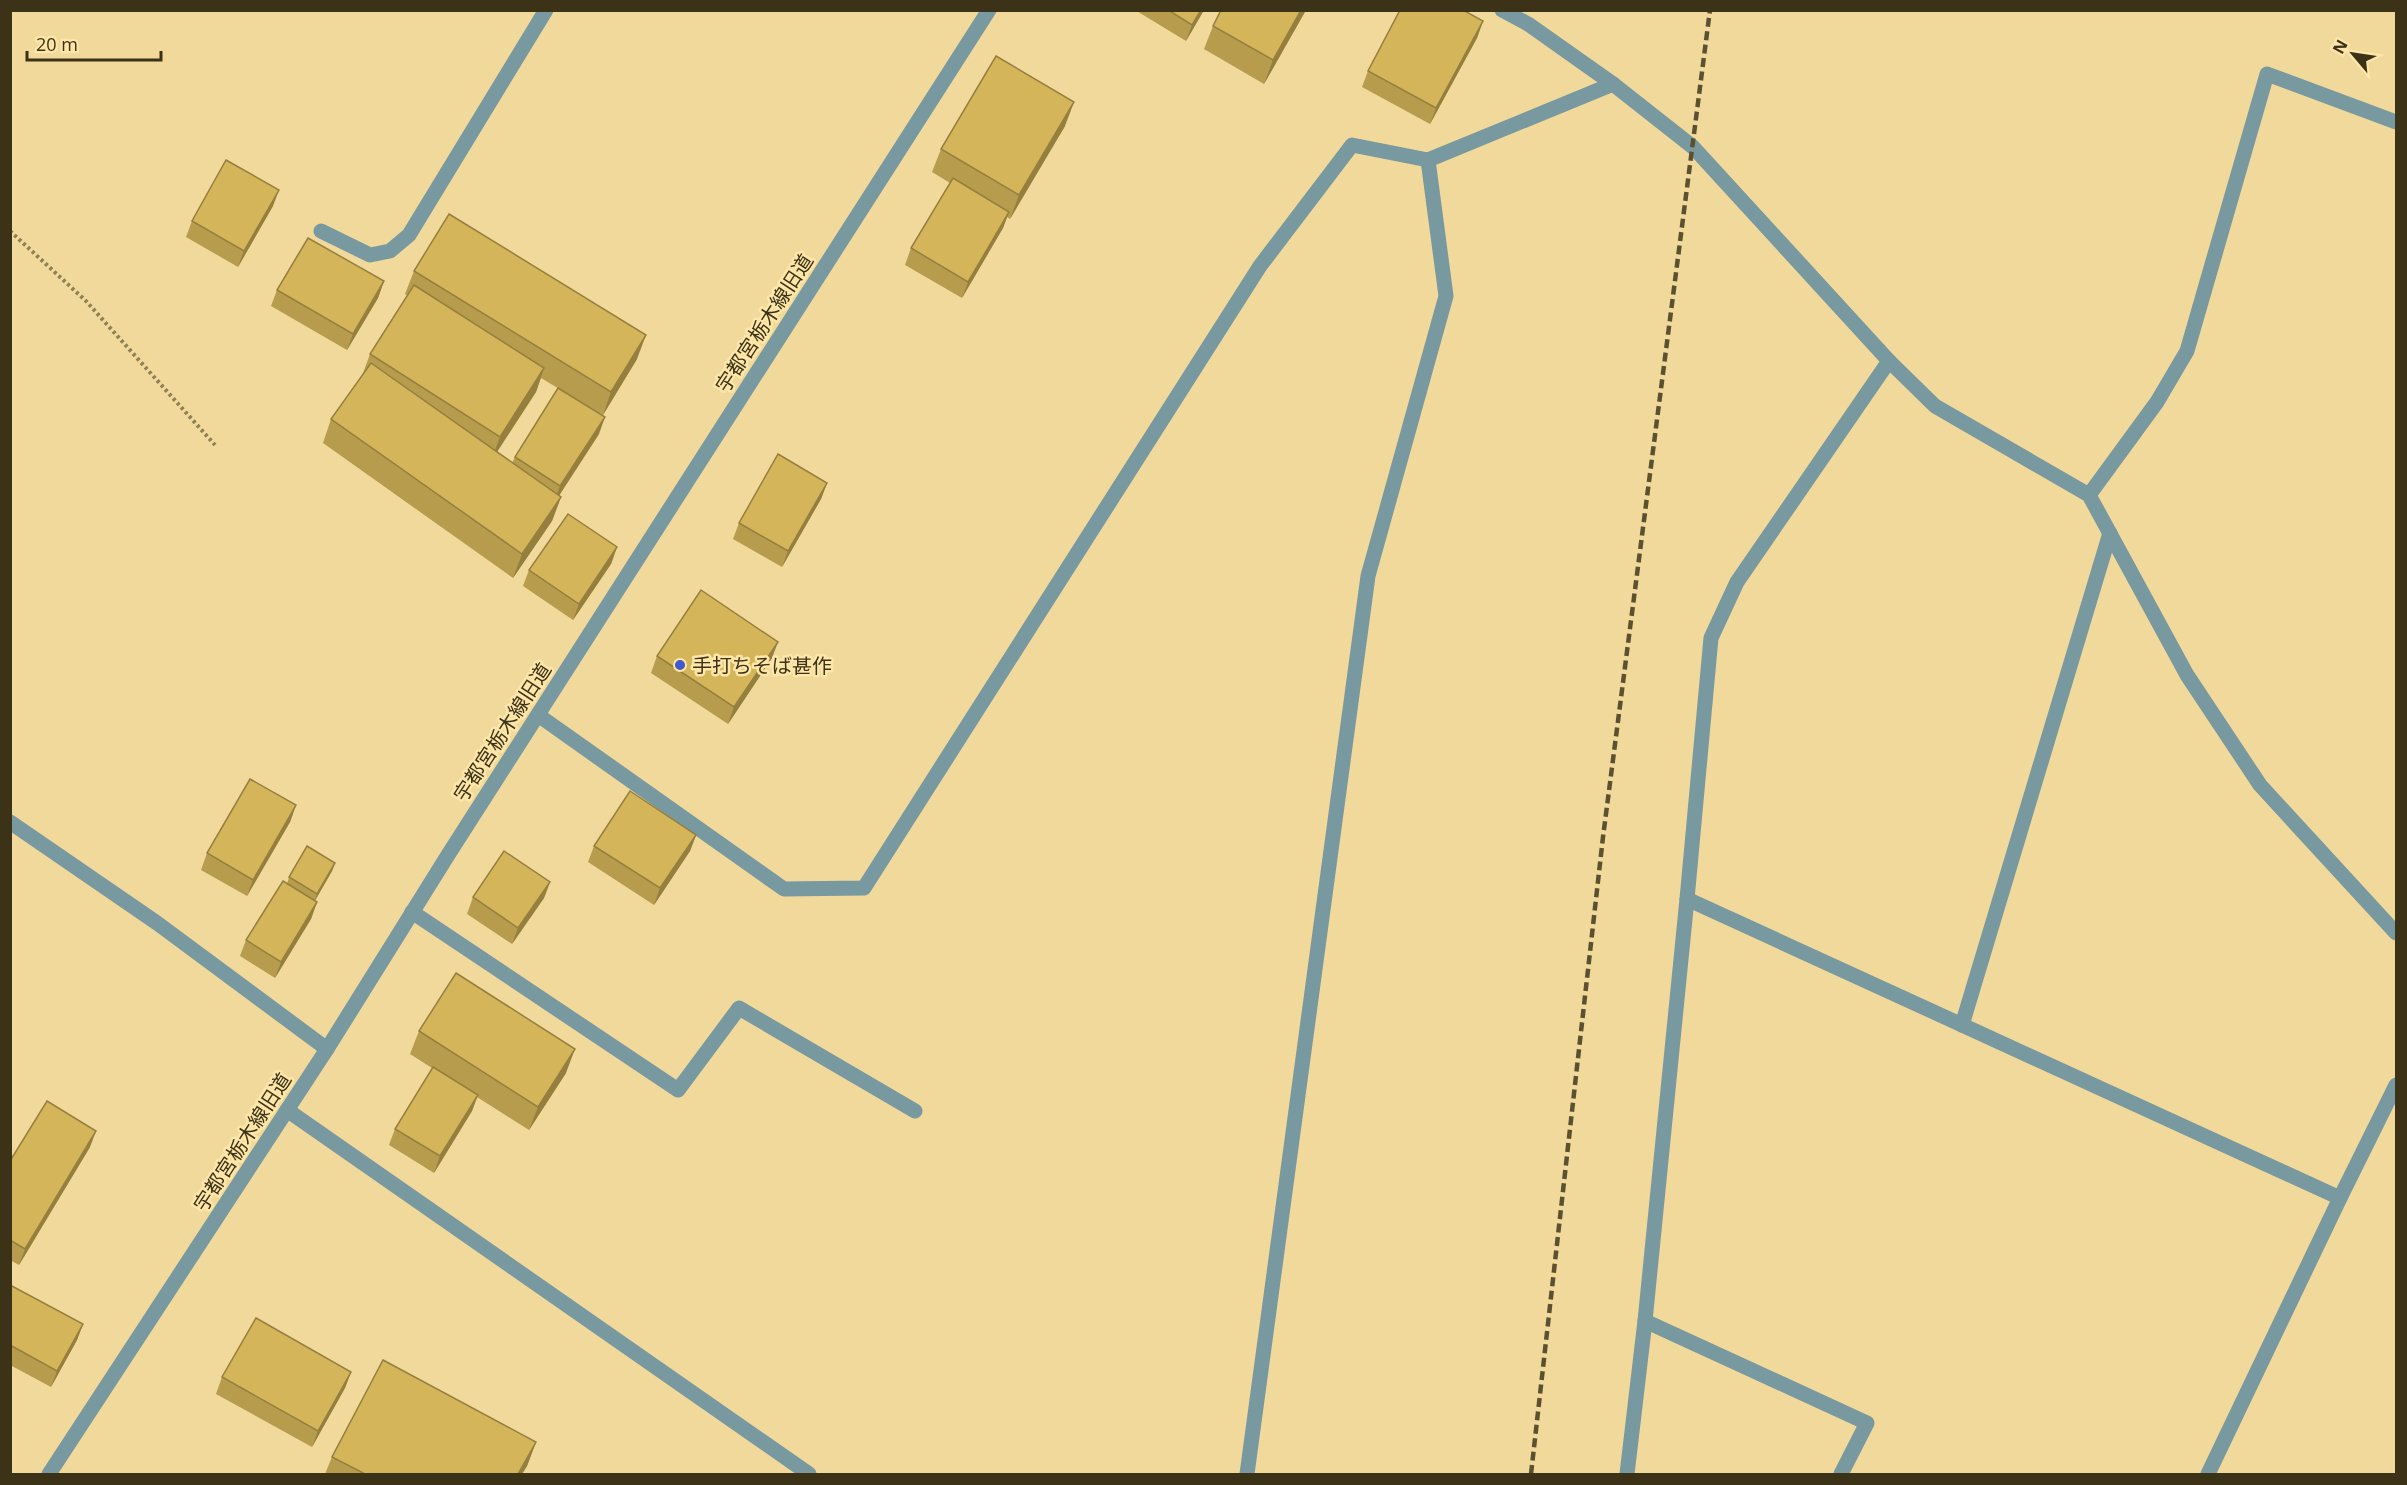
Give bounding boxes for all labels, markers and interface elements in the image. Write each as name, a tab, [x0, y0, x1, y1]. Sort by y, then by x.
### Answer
scale bar	[27, 24, 160, 62]
north arrow	[2323, 24, 2383, 84]
text: 20 m	[36, 32, 78, 56]
text: N	[2327, 36, 2353, 58]
street label: 宇都宮栃木線旧道	[709, 249, 819, 397]
place label: 手打ちそば甚作	[692, 652, 832, 679]
street label: 宇都宮栃木線旧道	[447, 658, 557, 806]
marker: 手打ちそば甚作	[673, 658, 687, 672]
street label: 宇都宮栃木線旧道	[187, 1068, 297, 1216]

